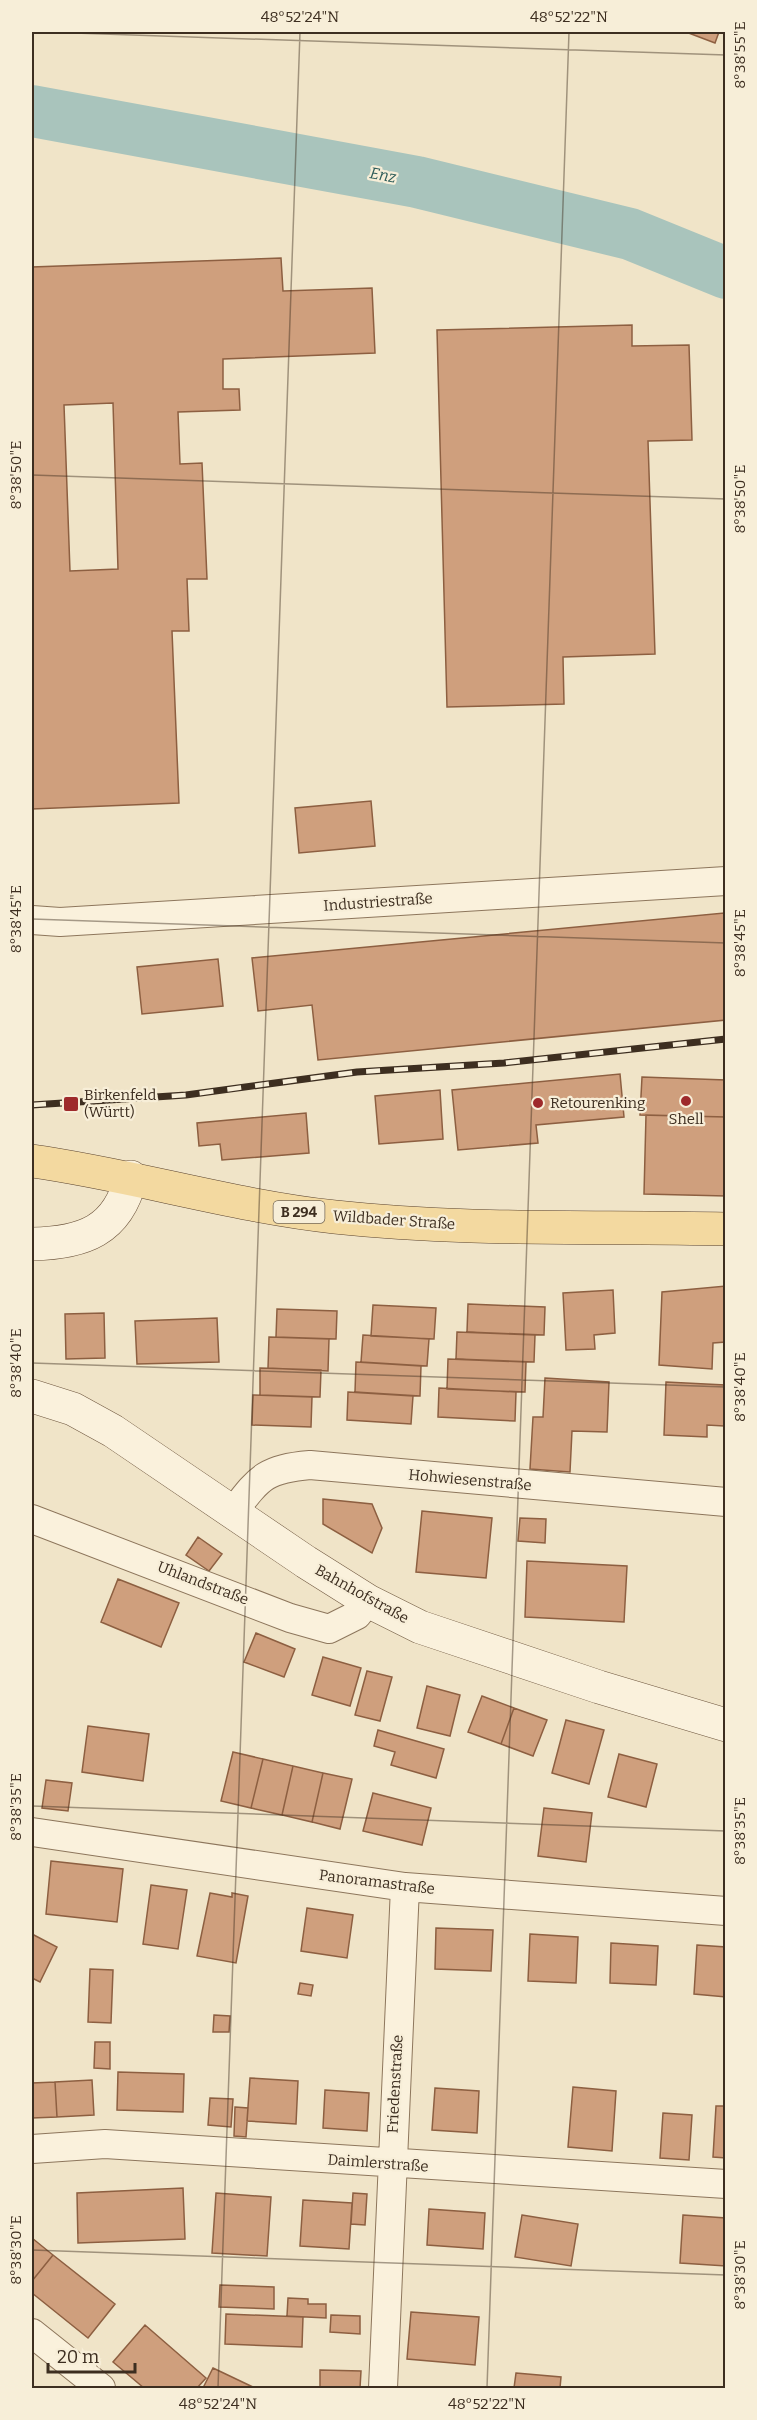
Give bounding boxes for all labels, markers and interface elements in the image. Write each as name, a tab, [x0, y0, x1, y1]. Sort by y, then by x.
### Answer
text: 48°52'24"N	[261, 8, 339, 26]
text: 48°52'22"N	[530, 8, 608, 26]
text: 8°38'55"E	[731, 21, 749, 89]
water label: Enz	[368, 163, 398, 187]
text: 8°38'50"E	[7, 440, 25, 510]
text: 8°38'50"E	[731, 464, 749, 534]
text: 8°38'45"E	[7, 885, 25, 953]
street label: Industriestraße	[323, 889, 433, 915]
text: 8°38'45"E	[731, 909, 749, 977]
place label: Birkenfeld (Württ)	[84, 1086, 156, 1121]
place label: Retourenking	[550, 1094, 646, 1112]
marker: Shell	[679, 1094, 693, 1108]
marker: Birkenfeld (Württ)	[62, 1095, 80, 1113]
marker: Retourenking	[531, 1096, 545, 1110]
place label: Shell	[668, 1110, 704, 1128]
road number: B 294	[274, 1201, 324, 1223]
street label: Wildbader Straße	[332, 1207, 456, 1233]
text: 8°38'40"E	[7, 1328, 25, 1398]
text: 8°38'40"E	[731, 1352, 749, 1422]
street label: Hohwiesenstraße	[408, 1466, 532, 1494]
street label: Uhlandstraße	[155, 1557, 251, 1609]
street label: Bahnhofstraße	[312, 1561, 412, 1627]
text: 8°38'35"E	[7, 1773, 25, 1841]
text: 8°38'35"E	[731, 1797, 749, 1865]
street label: Panoramastraße	[318, 1866, 436, 1898]
street label: Friedenstraße	[383, 2034, 407, 2134]
street label: Daimlerstraße	[327, 2150, 429, 2176]
text: 8°38'30"E	[7, 2215, 25, 2285]
text: 8°38'30"E	[731, 2240, 749, 2310]
scale bar	[48, 2336, 135, 2374]
text: 20 m	[57, 2346, 99, 2368]
text: 48°52'24"N	[179, 2395, 257, 2413]
text: 48°52'22"N	[448, 2395, 526, 2413]

